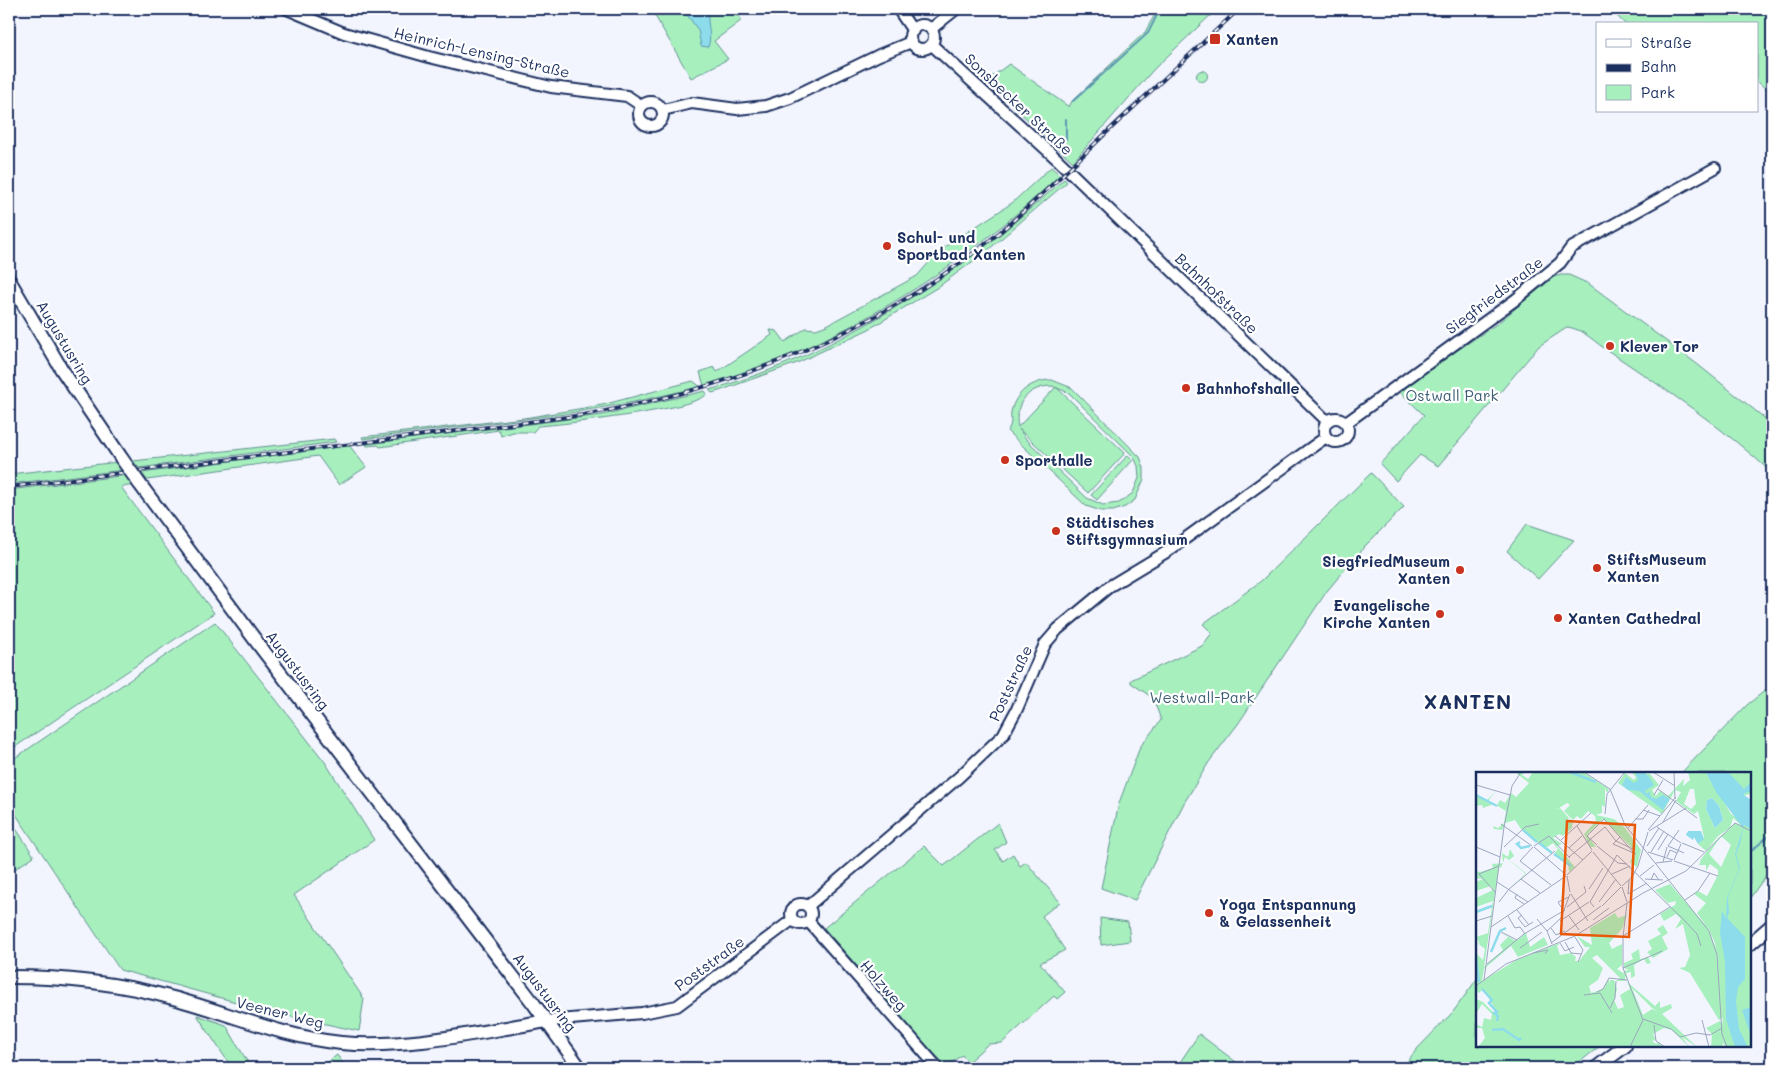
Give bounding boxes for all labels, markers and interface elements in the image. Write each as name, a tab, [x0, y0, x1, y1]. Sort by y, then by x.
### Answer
street label: Heinrich-Lensing-Straße	[392, 22, 572, 82]
legend	[1596, 22, 1758, 112]
place label: Xanten	[1226, 29, 1278, 49]
marker: Xanten	[1208, 32, 1222, 46]
text: Straße	[1641, 32, 1692, 52]
street label: Sonsbecker Straße	[961, 49, 1077, 159]
text: Bahn	[1641, 56, 1676, 76]
text: Park	[1641, 82, 1675, 102]
place label: Schul- und Sportbad Xanten	[897, 227, 1025, 264]
marker: Schul- und Sportbad Xanten	[881, 240, 893, 252]
street label: Bahnhofstraße	[1171, 248, 1263, 338]
street label: Siegfriedstraße	[1441, 252, 1547, 338]
street label: Augustusring	[32, 297, 98, 388]
place label: Klever Tor	[1620, 336, 1699, 356]
marker: Klever Tor	[1604, 340, 1616, 352]
place label: Bahnhofshalle	[1196, 378, 1299, 398]
marker: Bahnhofshalle	[1180, 382, 1192, 394]
park label: Ostwall Park	[1405, 385, 1499, 405]
place label: Sporthalle	[1015, 450, 1092, 470]
marker: Sporthalle	[999, 454, 1011, 466]
place label: Städtisches Stiftsgymnasium	[1066, 512, 1188, 549]
marker: Städtisches Stiftsgymnasium	[1050, 525, 1062, 537]
place label: StiftsMuseum Xanten	[1607, 549, 1707, 586]
place label: SiegfriedMuseum Xanten	[1322, 551, 1450, 588]
marker: StiftsMuseum Xanten	[1591, 562, 1603, 574]
marker: SiegfriedMuseum Xanten	[1454, 564, 1466, 576]
place label: Evangelische Kirche Xanten	[1323, 595, 1430, 632]
marker: Evangelische Kirche Xanten	[1434, 608, 1446, 620]
place label: Xanten Cathedral	[1568, 608, 1701, 628]
marker: Xanten Cathedral	[1552, 612, 1564, 624]
street label: Augustusring	[262, 626, 334, 714]
street label: Poststraße	[984, 642, 1036, 724]
park label: Westwall-Park	[1149, 687, 1255, 707]
district label: XANTEN	[1424, 688, 1512, 714]
inset map	[1476, 772, 1751, 1047]
place label: Yoga Entspannung & Gelassenheit	[1219, 894, 1356, 931]
marker: Yoga Entspannung & Gelassenheit	[1203, 907, 1215, 919]
street label: Poststraße	[670, 931, 748, 995]
street label: Augustusring	[509, 948, 581, 1036]
street label: Holzweg	[856, 955, 912, 1015]
street label: Veener Weg	[234, 991, 326, 1033]

